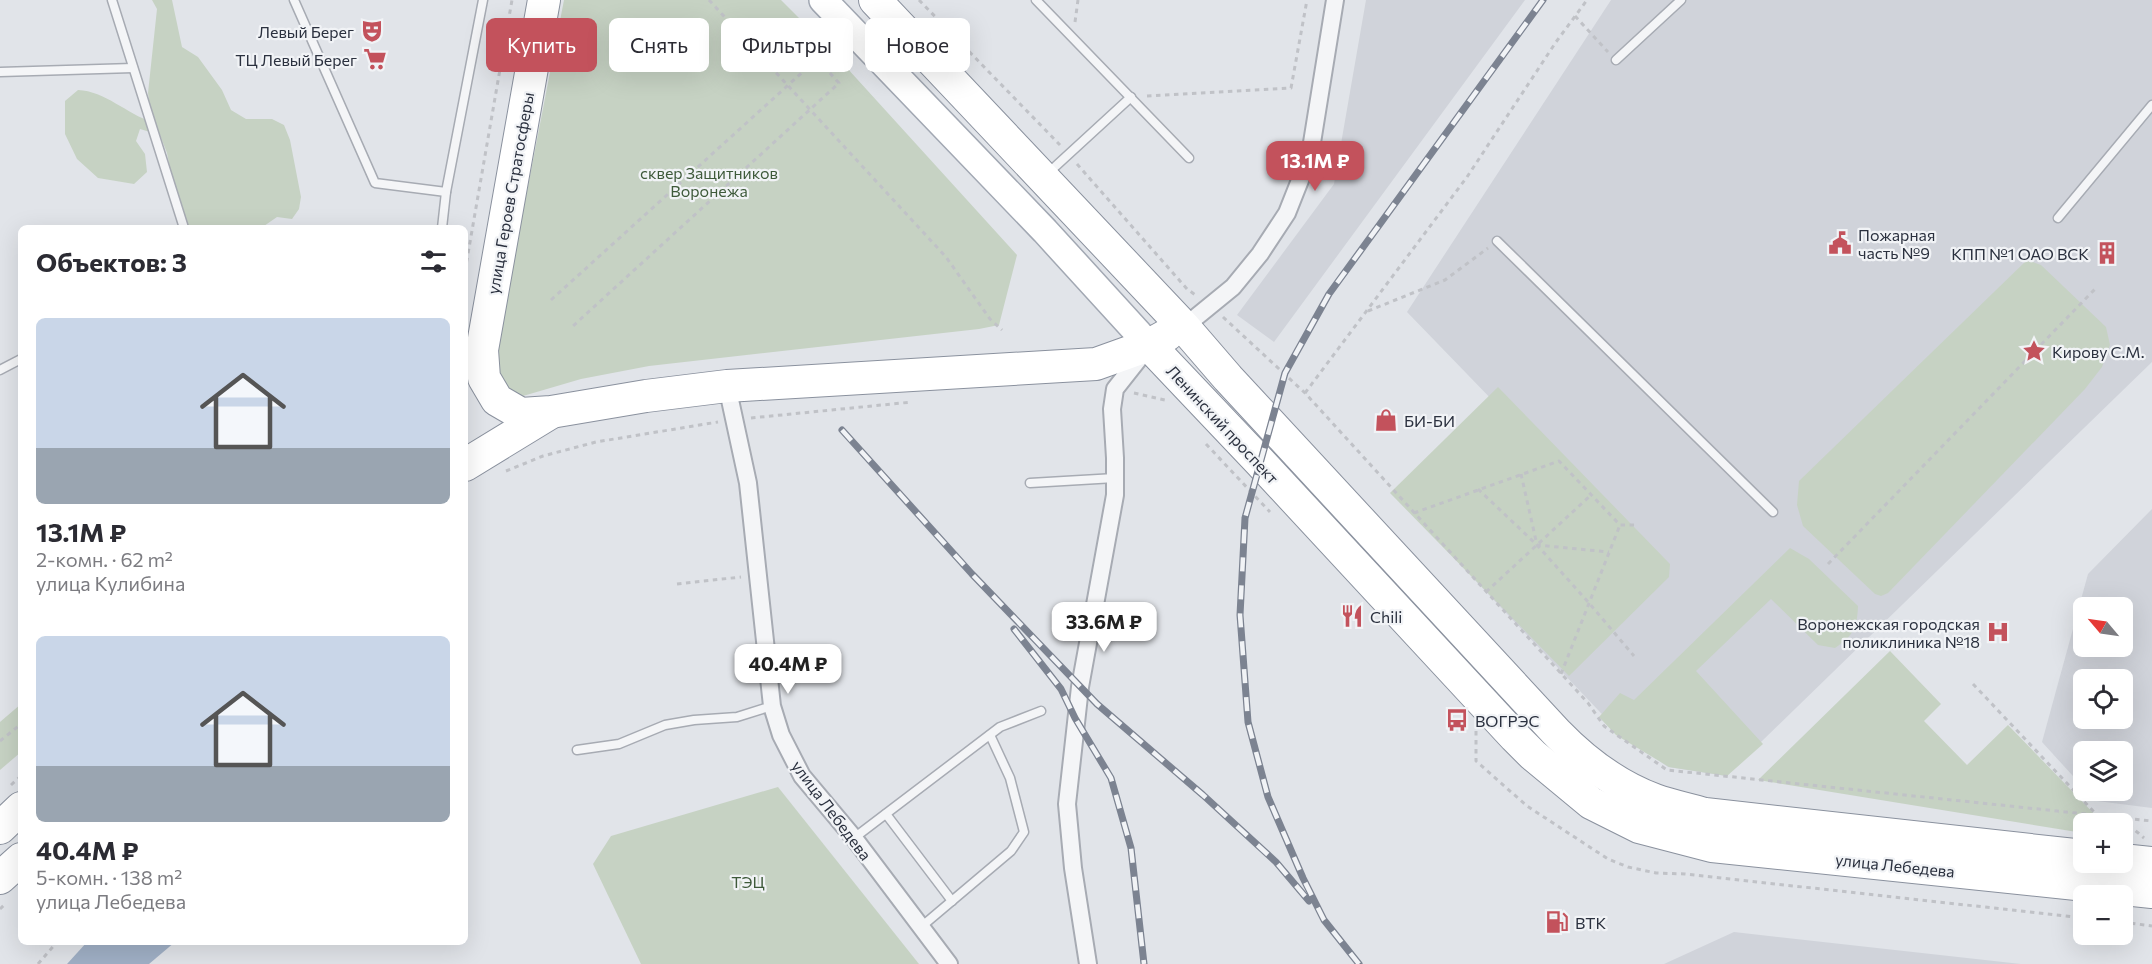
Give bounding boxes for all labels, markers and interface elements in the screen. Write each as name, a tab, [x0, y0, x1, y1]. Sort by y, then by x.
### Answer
theatre icon: Левый Берег	[359, 18, 385, 44]
chip: Купить	[486, 18, 597, 72]
chip: Снять	[609, 18, 709, 72]
chip: Фильтры	[721, 18, 853, 72]
chip: Новое	[865, 18, 970, 72]
place label: Левый Берег	[258, 22, 354, 41]
supermarket icon: ТЦ Левый Берег	[362, 46, 388, 72]
place label: ТЦ Левый Берег	[235, 50, 357, 69]
street label: улица Героев Стратосферы	[483, 91, 537, 295]
pin: 13.1M ₽	[1260, 141, 1370, 192]
text: 13.1M ₽	[1280, 148, 1350, 172]
park label: сквер Защитников Воронежа	[640, 163, 778, 200]
place label: Пожарная часть №9	[1858, 225, 1935, 262]
public building icon: Пожарная часть №9	[1827, 230, 1853, 256]
building icon: КПП №1 ОАО ВСК	[2094, 240, 2120, 266]
place label: КПП №1 ОАО ВСК	[1951, 244, 2089, 263]
icon: filters	[417, 245, 450, 278]
text: Объектов: 3	[36, 246, 187, 277]
place icon: Кирову С.М.	[2021, 338, 2047, 364]
place label: Кирову С.М.	[2052, 342, 2144, 361]
icon: home	[189, 357, 297, 465]
street label: Ленинский проспект	[1163, 361, 1283, 488]
shop icon: БИ-БИ	[1373, 407, 1399, 433]
place label: БИ-БИ	[1404, 411, 1455, 430]
text: 13.1M ₽	[36, 516, 126, 547]
text: 2-комн. · 62 m²	[36, 547, 173, 571]
text: улица Кулибина	[36, 571, 185, 595]
north arrow	[2073, 597, 2133, 657]
map controls	[2073, 597, 2133, 945]
pin: 33.6M ₽	[1049, 602, 1159, 653]
restaurant icon: Chili	[1339, 603, 1365, 629]
place label: Chili	[1370, 607, 1402, 626]
text: 33.6M ₽	[1066, 609, 1142, 633]
place label: Воронежская городская поликлиника №18	[1797, 614, 1980, 651]
hospital icon: Воронежская городская поликлиника №18	[1985, 619, 2011, 645]
pin: 40.4M ₽	[733, 644, 843, 695]
text: 40.4M ₽	[749, 651, 827, 675]
button: locate	[2073, 669, 2133, 729]
icon: home	[189, 675, 297, 783]
bus stop icon: ВОГРЭС	[1444, 707, 1470, 733]
place label: ВОГРЭС	[1475, 711, 1539, 730]
button: layers	[2073, 741, 2133, 801]
street label: улица Лебедева	[788, 756, 876, 864]
button: +	[2073, 813, 2133, 873]
text: 40.4M ₽	[36, 834, 139, 865]
street label: улица Лебедева	[1834, 849, 1956, 881]
text: 5-комн. · 138 m²	[36, 865, 182, 889]
park label: ТЭЦ	[731, 872, 765, 891]
button: −	[2073, 885, 2133, 945]
text: улица Лебедева	[36, 889, 186, 913]
fuel station icon: ВТК	[1544, 909, 1570, 935]
place label: ВТК	[1575, 913, 1606, 932]

